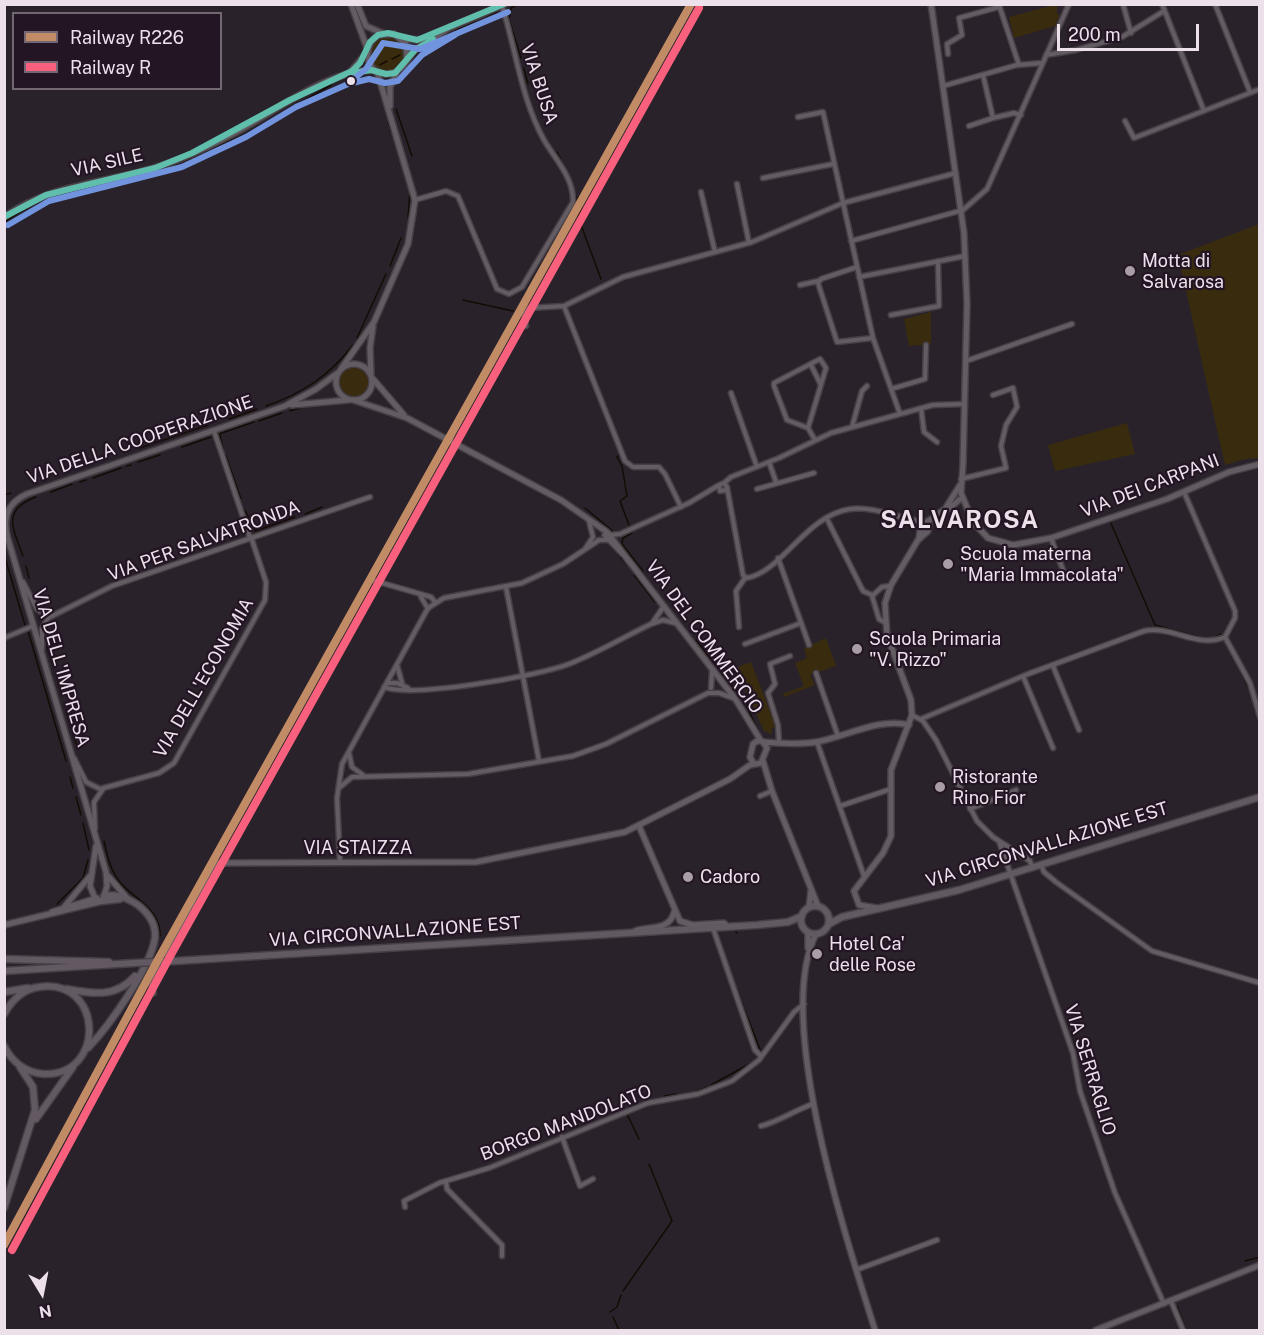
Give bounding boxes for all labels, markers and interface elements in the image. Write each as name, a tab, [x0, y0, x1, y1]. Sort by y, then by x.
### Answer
legend	[12, 12, 222, 90]
scale bar	[1060, 12, 1202, 50]
text: 200 m	[1068, 24, 1121, 45]
text: Railway R226	[70, 27, 184, 48]
street label: VIA BUSA	[516, 41, 562, 127]
text: Railway R	[70, 57, 151, 78]
unlabelled marker	[345, 75, 357, 87]
street label: VIA SILE	[69, 144, 145, 182]
place label: Motta di Salvarosa	[1142, 250, 1224, 292]
marker: Motta di Salvarosa	[1123, 264, 1137, 278]
street label: VIA DELLA COOPERAZIONE	[24, 391, 256, 489]
street label: VIA DEI CARPANI	[1078, 450, 1222, 522]
street label: VIA PER SALVATRONDA	[105, 496, 303, 586]
district label: SALVAROSA	[880, 507, 1040, 535]
place label: Scuola materna "Maria Immacolata"	[960, 543, 1124, 586]
street label: VIA DEL COMMERCIO	[641, 556, 767, 718]
marker: Scuola materna "Maria Immacolata"	[941, 557, 955, 571]
street label: VIA DELL'IMPRESA	[28, 586, 94, 750]
street label: VIA DELL'ECONOMIA	[149, 594, 259, 762]
place label: Scuola Primaria "V. Rizzo"	[869, 628, 1001, 670]
marker: Scuola Primaria "V. Rizzo"	[850, 642, 864, 656]
place label: Ristorante Rino Fior	[952, 766, 1038, 808]
marker: Ristorante Rino Fior	[933, 780, 947, 794]
street label: VIA CIRCONVALLAZIONE EST	[923, 798, 1171, 892]
street label: VIA STAIZZA	[303, 837, 413, 859]
place label: Cadoro	[700, 866, 760, 888]
marker: Cadoro	[681, 870, 695, 884]
street label: VIA CIRCONVALLAZIONE EST	[268, 912, 522, 952]
place label: Hotel Ca' delle Rose	[829, 933, 916, 976]
marker: Hotel Ca' delle Rose	[810, 947, 824, 961]
street label: VIA SERRAGLIO	[1060, 1002, 1120, 1138]
street label: BORGO MANDOLATO	[477, 1080, 655, 1166]
north arrow	[12, 1263, 72, 1323]
text: N	[37, 1301, 53, 1322]

